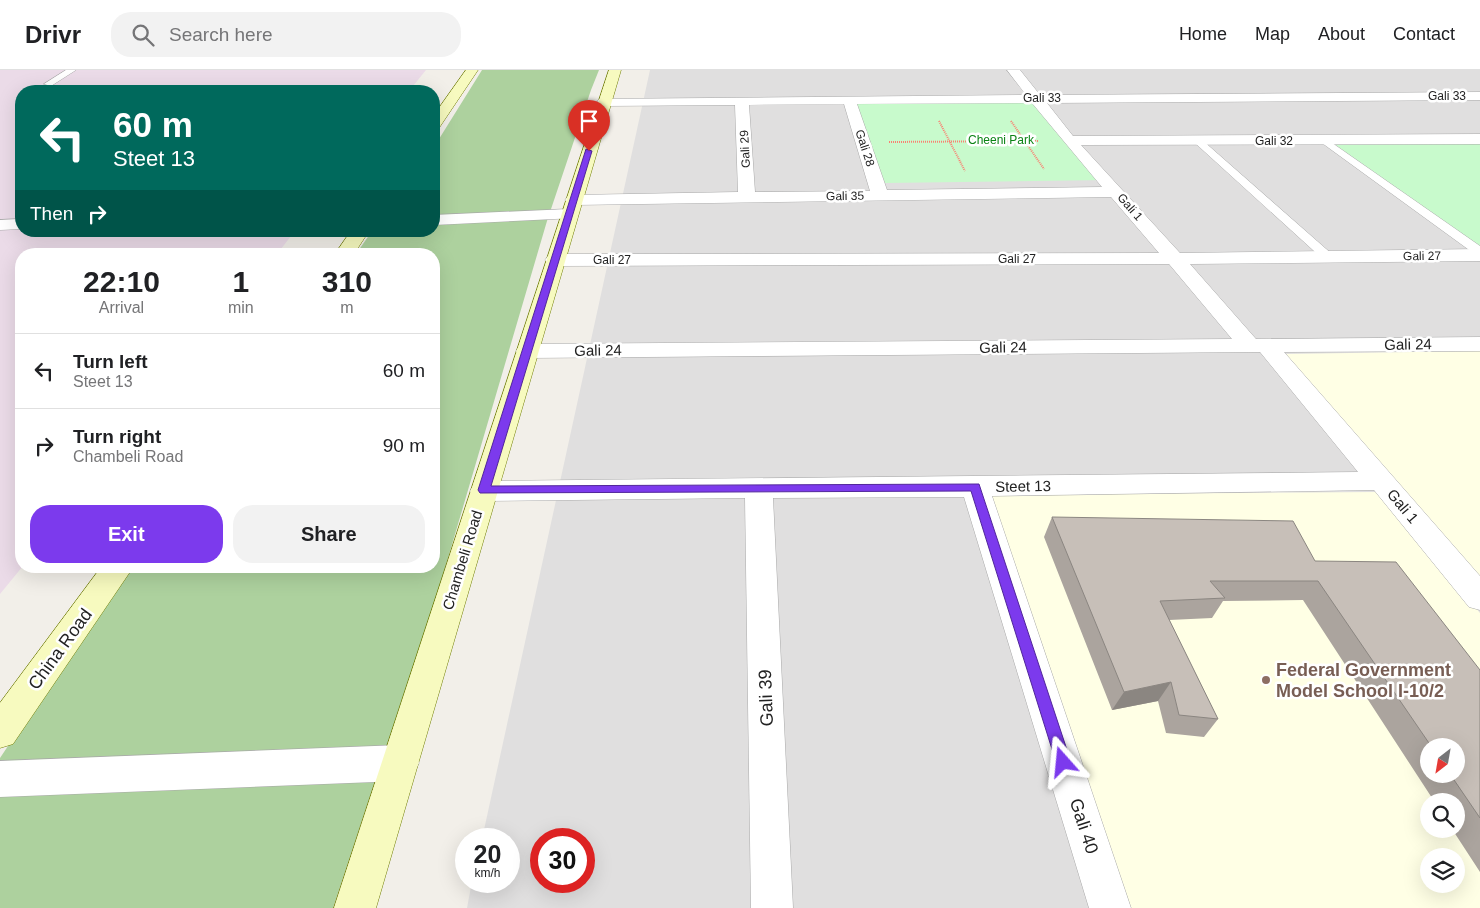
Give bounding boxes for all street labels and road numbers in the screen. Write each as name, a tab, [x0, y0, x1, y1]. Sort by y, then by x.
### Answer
street label: Gali 33	[1428, 89, 1466, 103]
street label: Gali 33	[1023, 91, 1061, 105]
street label: Gali 28	[852, 128, 878, 169]
street label: Gali 29	[737, 129, 753, 168]
street label: Gali 32	[1255, 134, 1293, 148]
street label: Gali 35	[826, 189, 864, 203]
street label: Gali 1	[1114, 191, 1146, 224]
street label: Gali 27	[1403, 249, 1441, 263]
street label: Gali 27	[998, 252, 1036, 266]
street label: Gali 27	[593, 253, 631, 267]
street label: Gali 24	[1384, 335, 1432, 353]
street label: Gali 24	[979, 338, 1027, 356]
street label: Gali 24	[574, 341, 622, 359]
street label: Steet 13	[995, 477, 1051, 495]
street label: Gali 1	[1384, 486, 1422, 526]
street label: Chambeli Road	[439, 508, 485, 612]
street label: China Road	[24, 605, 96, 693]
street label: Gali 39	[755, 669, 777, 727]
street label: Gali 40	[1066, 796, 1102, 856]

